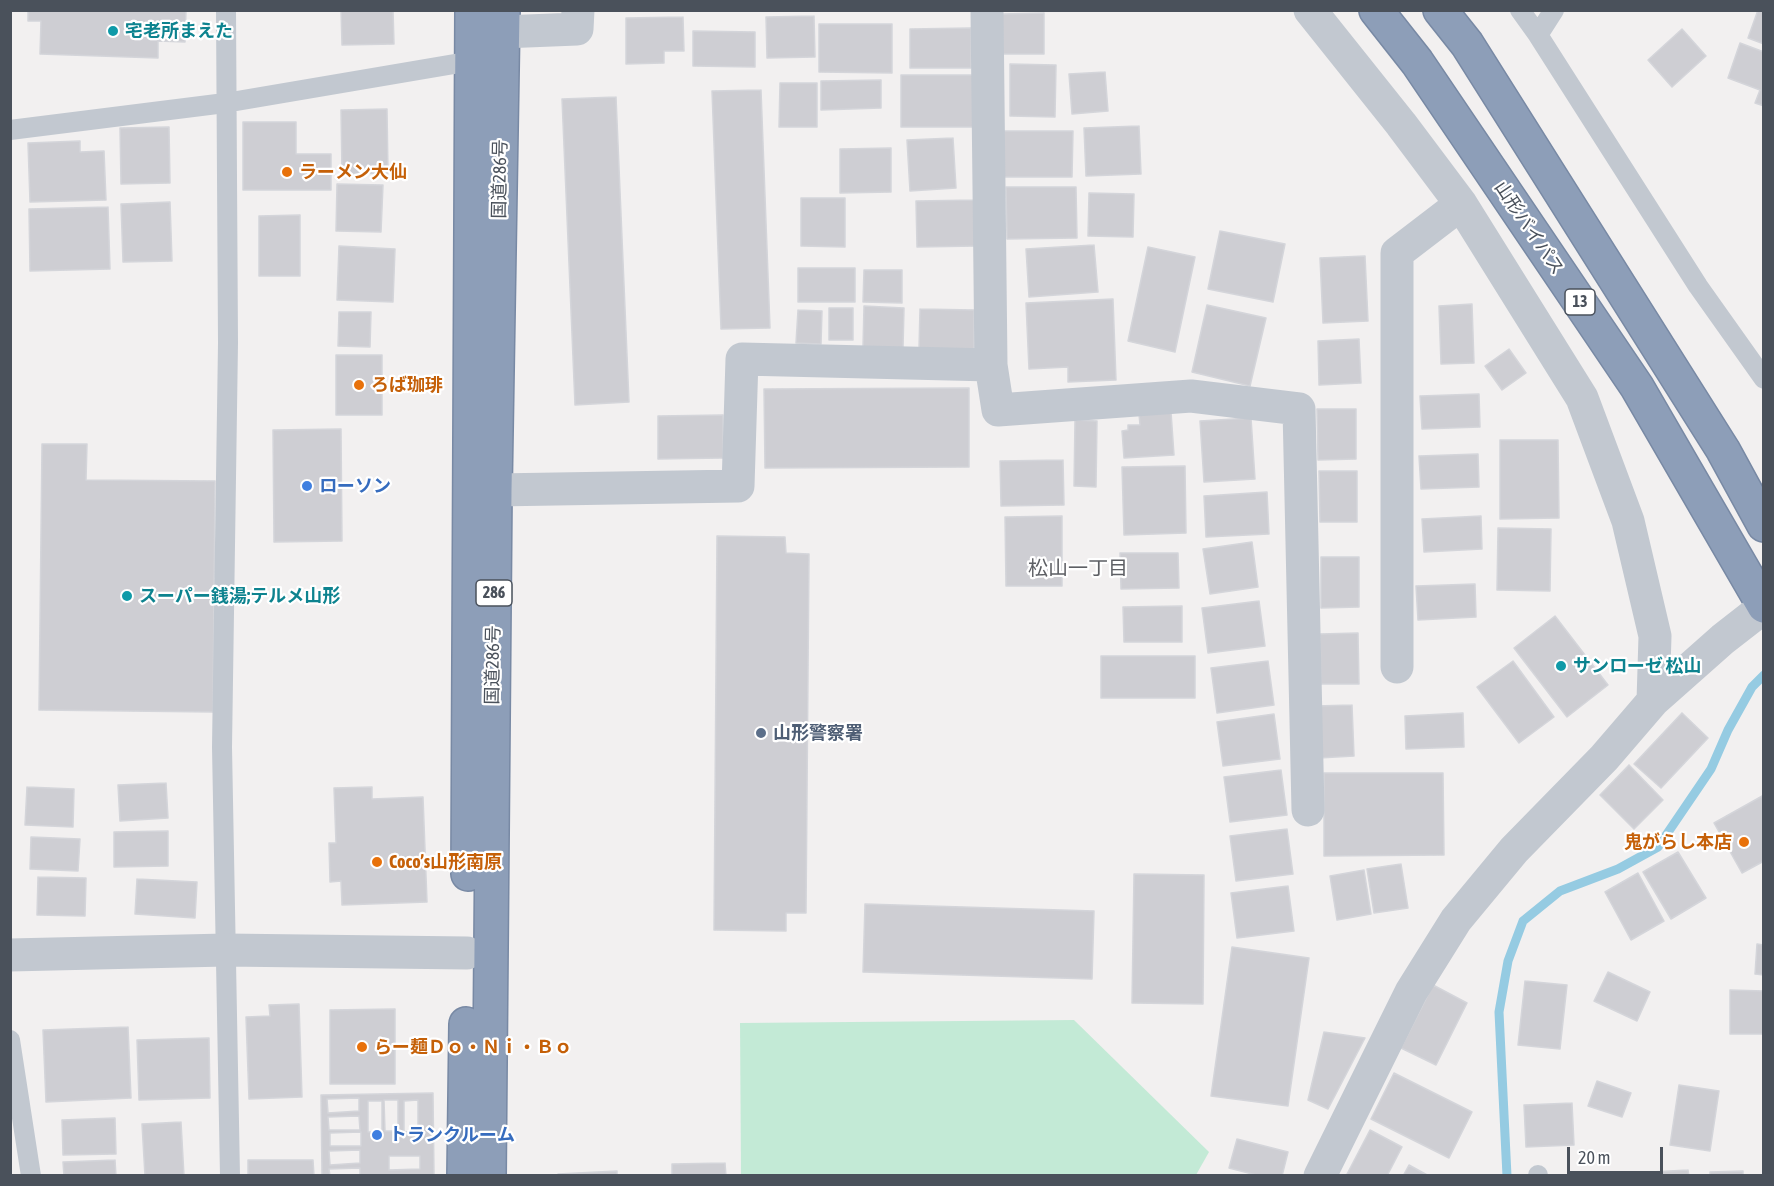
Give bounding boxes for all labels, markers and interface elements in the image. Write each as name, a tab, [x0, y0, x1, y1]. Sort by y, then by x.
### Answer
place label: 宅老所まえた	[125, 20, 233, 42]
marker: 宅老所まえた	[106, 24, 120, 38]
street label: 国道286号	[489, 139, 511, 219]
place label: ラーメン大仙	[299, 161, 407, 183]
marker: ラーメン大仙	[280, 165, 294, 179]
street label: 山形バイパス	[1490, 177, 1568, 279]
road number: 13	[1565, 289, 1595, 315]
place label: ろば珈琲	[371, 374, 443, 396]
marker: ろば珈琲	[352, 378, 366, 392]
place label: ローソン	[319, 475, 391, 497]
marker: ローソン	[300, 479, 314, 493]
district label: 松山一丁目	[1028, 557, 1128, 581]
road number: 286	[476, 580, 512, 606]
place label: スーパー銭湯;テルメ山形	[139, 585, 340, 607]
marker: スーパー銭湯;テルメ山形	[120, 589, 134, 603]
street label: 国道286号	[482, 625, 504, 705]
place label: サンローゼ 松山	[1573, 655, 1701, 677]
marker: サンローゼ 松山	[1554, 659, 1568, 673]
place label: 山形警察署	[773, 722, 863, 744]
marker: 山形警察署	[754, 726, 768, 740]
place label: 鬼がらし本店	[1624, 831, 1732, 853]
marker: 鬼がらし本店	[1737, 835, 1751, 849]
place label: Coco’s山形南原	[389, 851, 502, 873]
marker: Coco’s山形南原	[370, 855, 384, 869]
place label: らー麺Ｄｏ・Ｎｉ・Ｂｏ	[374, 1036, 572, 1058]
marker: らー麺Ｄｏ・Ｎｉ・Ｂｏ	[355, 1040, 369, 1054]
place label: トランクルーム	[389, 1124, 515, 1146]
marker: トランクルーム	[370, 1128, 384, 1142]
scale bar	[1570, 1135, 1666, 1173]
text: 20 m	[1578, 1147, 1610, 1168]

